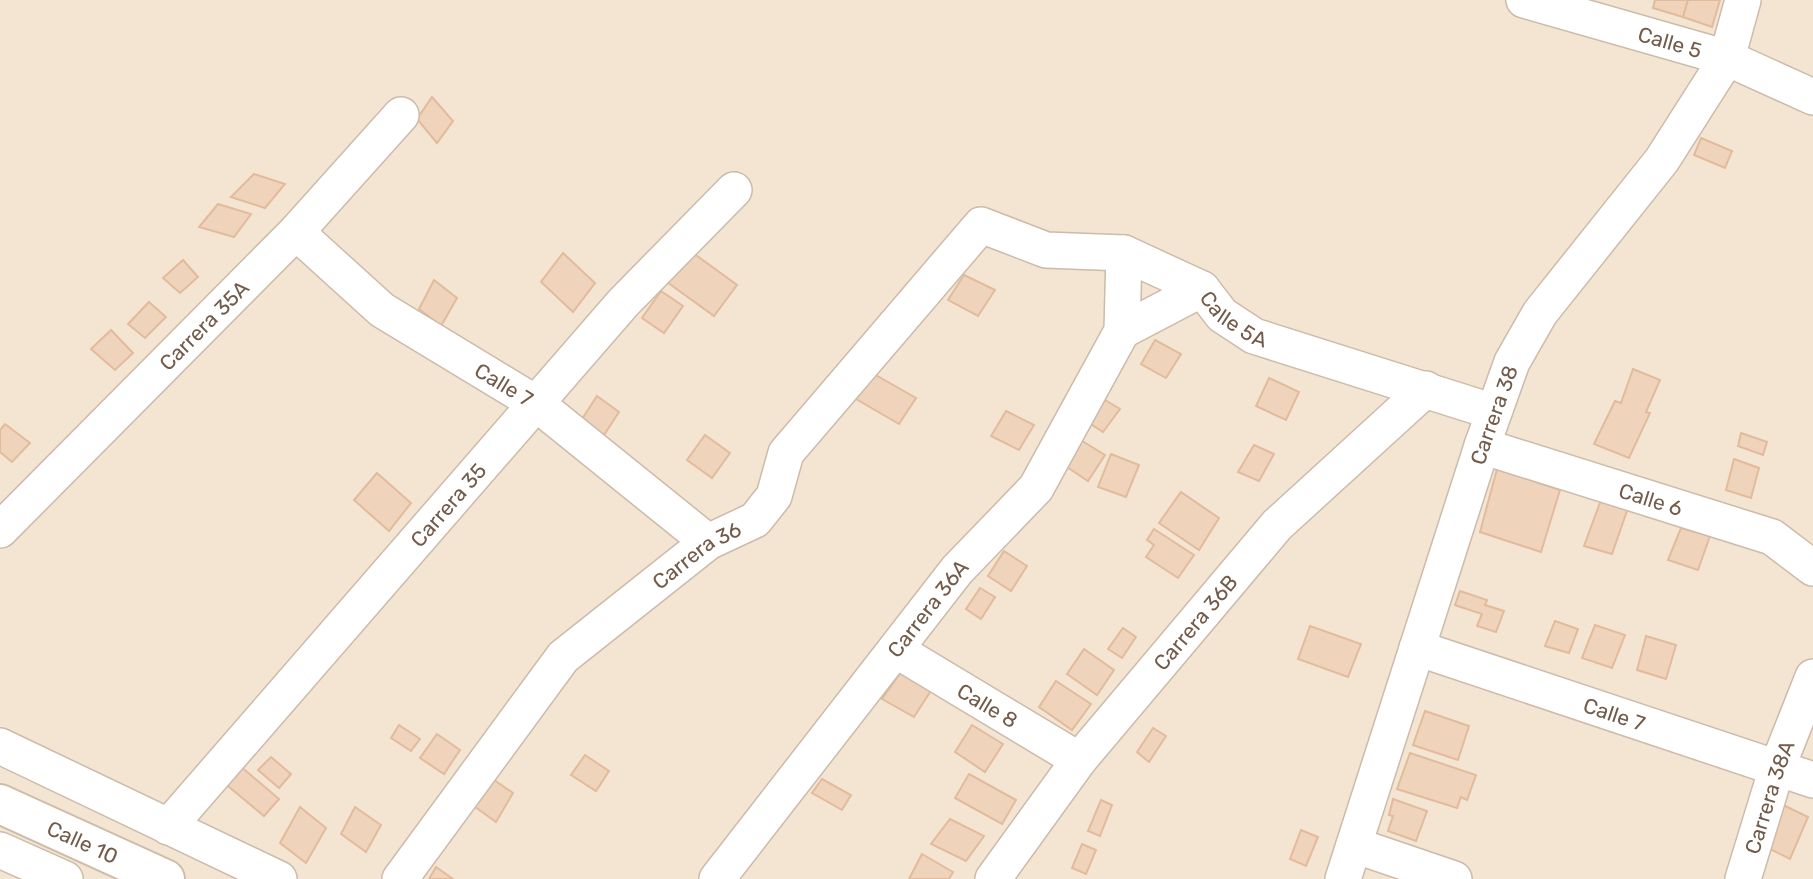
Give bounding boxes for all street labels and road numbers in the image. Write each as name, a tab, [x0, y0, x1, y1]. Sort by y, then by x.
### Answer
street label: Calle 5	[1635, 21, 1705, 63]
street label: Carrera 35A	[154, 275, 254, 375]
street label: Calle 5A	[1195, 285, 1270, 352]
street label: Calle 7	[471, 357, 538, 411]
street label: Carrera 38	[1464, 362, 1522, 468]
street label: Carrera 35	[405, 458, 491, 552]
street label: Calle 6	[1616, 477, 1686, 521]
street label: Carrera 36	[647, 516, 745, 594]
street label: Carrera 36A	[882, 554, 973, 662]
street label: Carrera 36B	[1148, 569, 1242, 675]
street label: Calle 8	[953, 677, 1022, 733]
street label: Calle 7	[1580, 692, 1649, 736]
street label: Carrera 38A	[1739, 737, 1799, 857]
street label: Calle 10	[43, 815, 122, 869]

